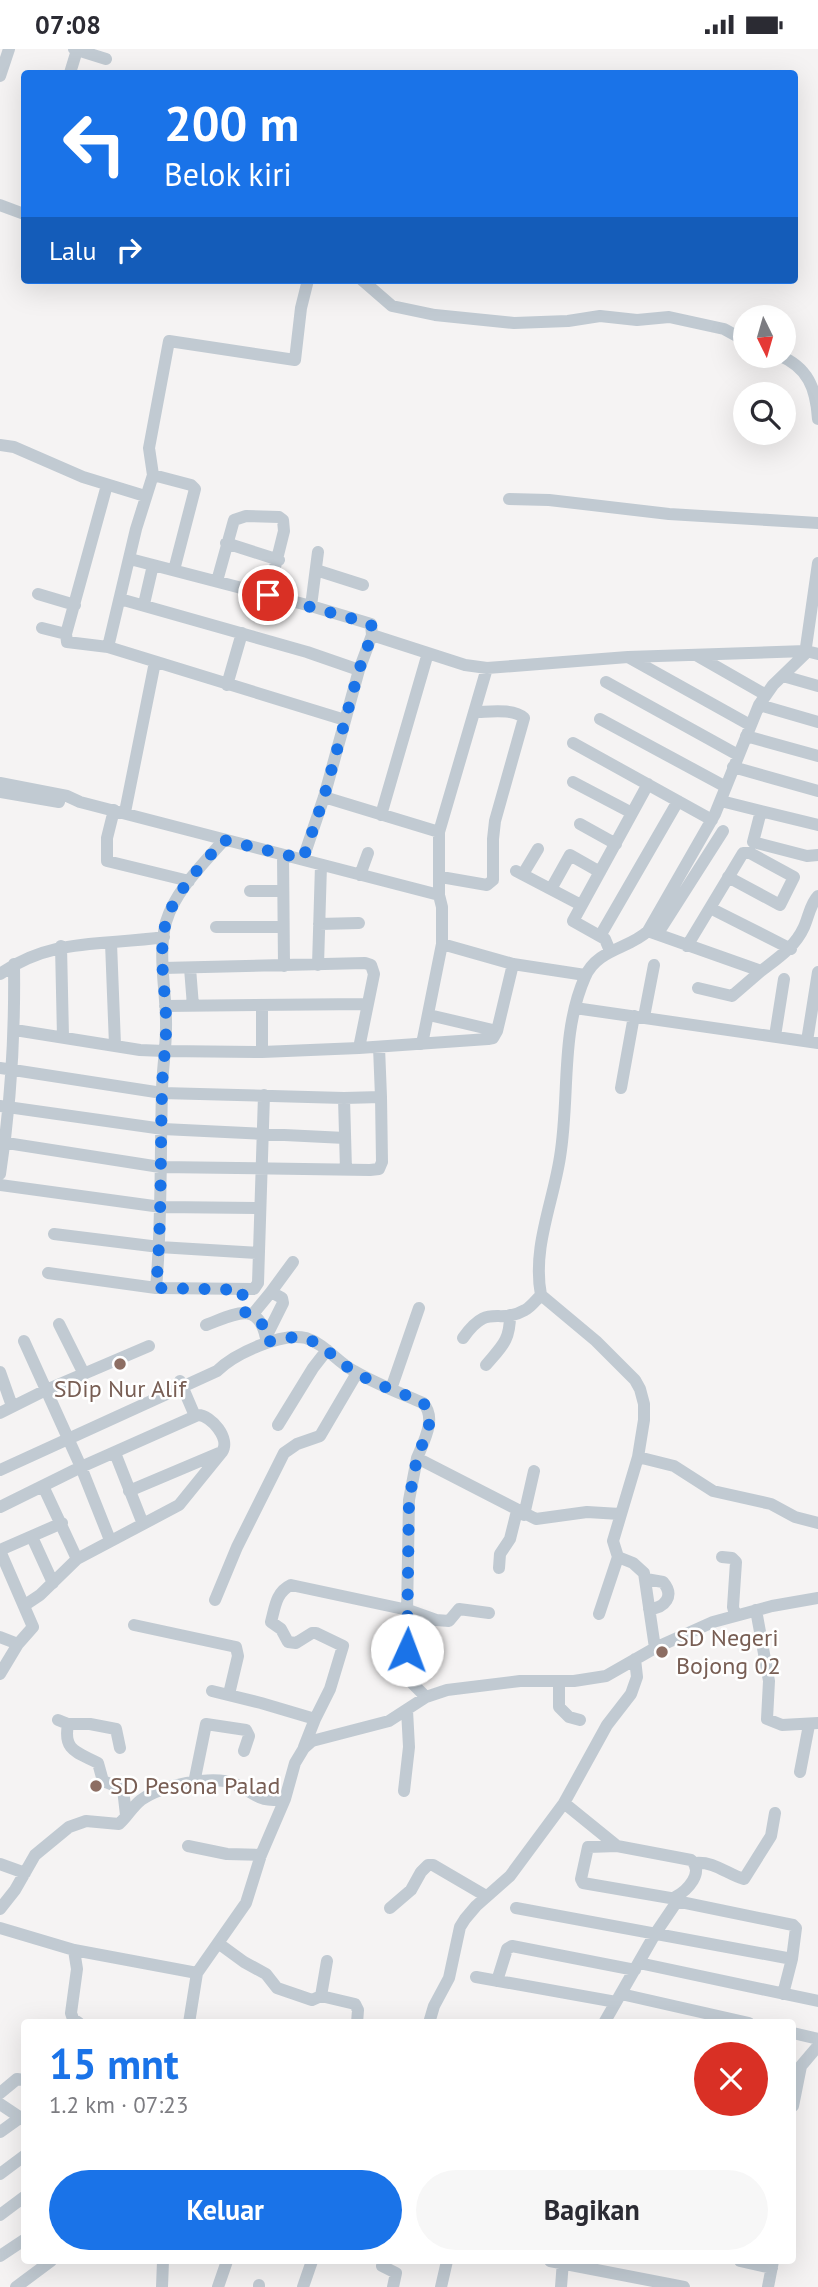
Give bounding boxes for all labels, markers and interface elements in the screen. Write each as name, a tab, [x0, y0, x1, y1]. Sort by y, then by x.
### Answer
text: 07:08	[35, 8, 101, 41]
text: 200 m	[164, 91, 299, 155]
icon: left	[49, 98, 140, 189]
text: Belok kiri	[164, 153, 292, 195]
icon: right	[110, 231, 148, 269]
text: Lalu	[49, 234, 96, 267]
north arrow	[733, 305, 796, 367]
map controls	[733, 305, 796, 445]
button: search	[733, 382, 796, 445]
pin	[238, 565, 298, 625]
icon: arrive	[249, 576, 287, 614]
marker: SDip Nur Alif	[112, 1356, 128, 1372]
place label: SDip Nur Alif	[54, 1373, 187, 1404]
position arrow	[370, 1613, 444, 1687]
place label: SD Negeri Bojong 02	[676, 1622, 781, 1681]
marker: SD Negeri Bojong 02	[654, 1644, 670, 1660]
place label: SD Pesona Palad	[110, 1770, 280, 1801]
marker: SD Pesona Palad	[88, 1778, 104, 1794]
text: 15 mnt	[49, 2036, 179, 2091]
button: close	[694, 2042, 768, 2116]
text: 1.2 km · 07:23	[49, 2090, 188, 2119]
button: Keluar	[49, 2170, 402, 2250]
button: Bagikan	[416, 2170, 768, 2250]

